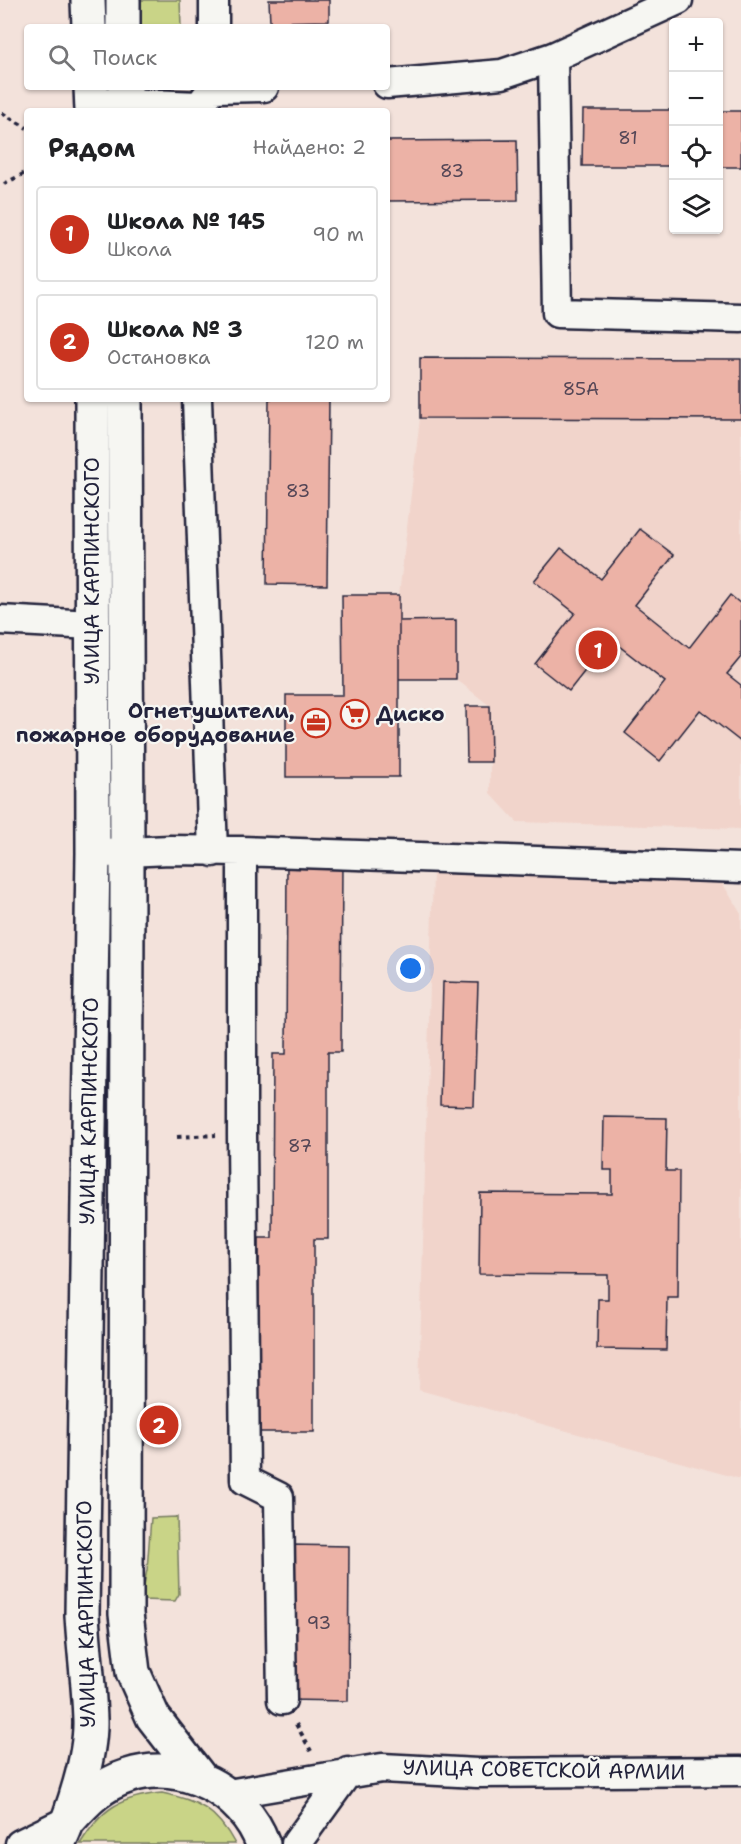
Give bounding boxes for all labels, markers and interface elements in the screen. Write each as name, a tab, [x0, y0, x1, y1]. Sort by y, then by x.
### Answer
map controls	[669, 18, 723, 234]
button: +	[669, 18, 723, 72]
search box	[24, 24, 390, 90]
icon: search	[45, 41, 78, 74]
text: Поиск	[93, 43, 157, 72]
button: −	[669, 72, 723, 126]
house number: 81	[618, 126, 638, 150]
button: locate	[669, 126, 723, 180]
text: Рядом	[48, 130, 135, 165]
text: Найдено: 2	[253, 134, 366, 160]
house number: 83	[440, 159, 464, 183]
button: layers	[669, 180, 723, 234]
text: Школа № 145	[107, 207, 265, 236]
text: 1	[65, 221, 74, 247]
text: 90 m	[312, 221, 364, 247]
text: Школа	[107, 236, 172, 262]
text: Школа № 3	[107, 315, 243, 344]
text: 2	[63, 329, 77, 355]
text: 120 m	[305, 329, 364, 355]
text: Остановка	[107, 344, 211, 370]
house number: 85А	[563, 377, 599, 401]
street label: УЛИЦА КАРПИНСКОГО	[78, 457, 106, 685]
house number: 83	[286, 479, 310, 503]
pin: 1	[578, 628, 618, 672]
place label: Огнетушители, пожарное оборудование	[16, 697, 295, 749]
supermarket icon: Диско	[339, 698, 371, 730]
place label: Диско	[376, 700, 445, 728]
office icon: Огнетушители, пожарное оборудование	[300, 707, 332, 739]
your location	[396, 954, 425, 983]
street label: УЛИЦА КАРПИНСКОГО	[73, 997, 105, 1225]
house number: 87	[288, 1134, 312, 1158]
pin: 2	[140, 1402, 178, 1448]
street label: УЛИЦА КАРПИНСКОГО	[70, 1500, 102, 1728]
house number: 93	[307, 1611, 331, 1635]
street label: УЛИЦА СОВЕТСКОЙ АРМИИ	[402, 1754, 686, 1786]

